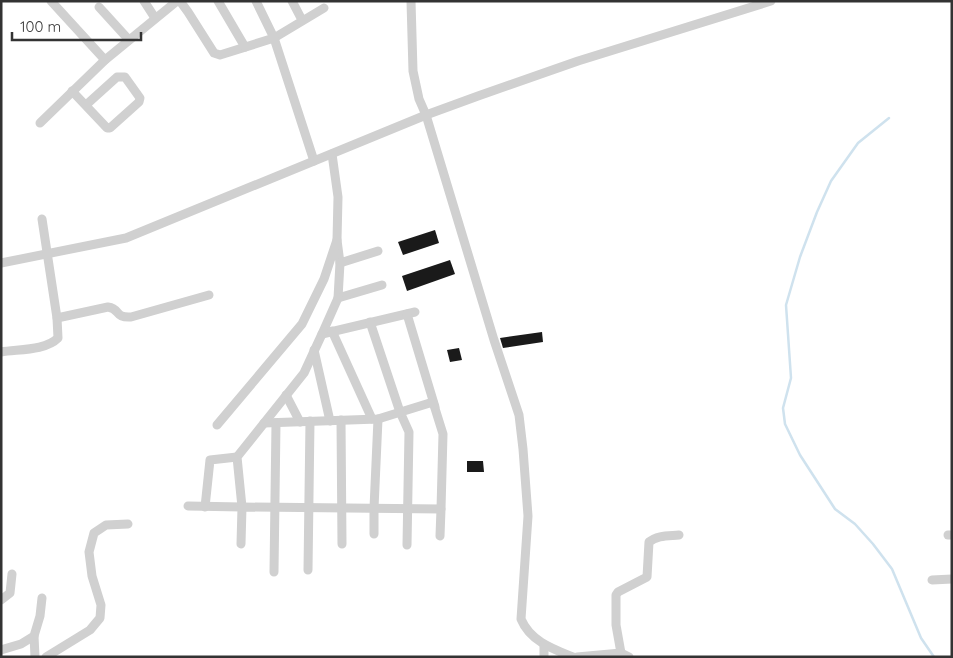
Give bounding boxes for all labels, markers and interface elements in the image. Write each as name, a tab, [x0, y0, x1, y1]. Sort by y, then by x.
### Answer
scale bar	[12, 10, 141, 42]
text: 100 m	[20, 17, 61, 36]

